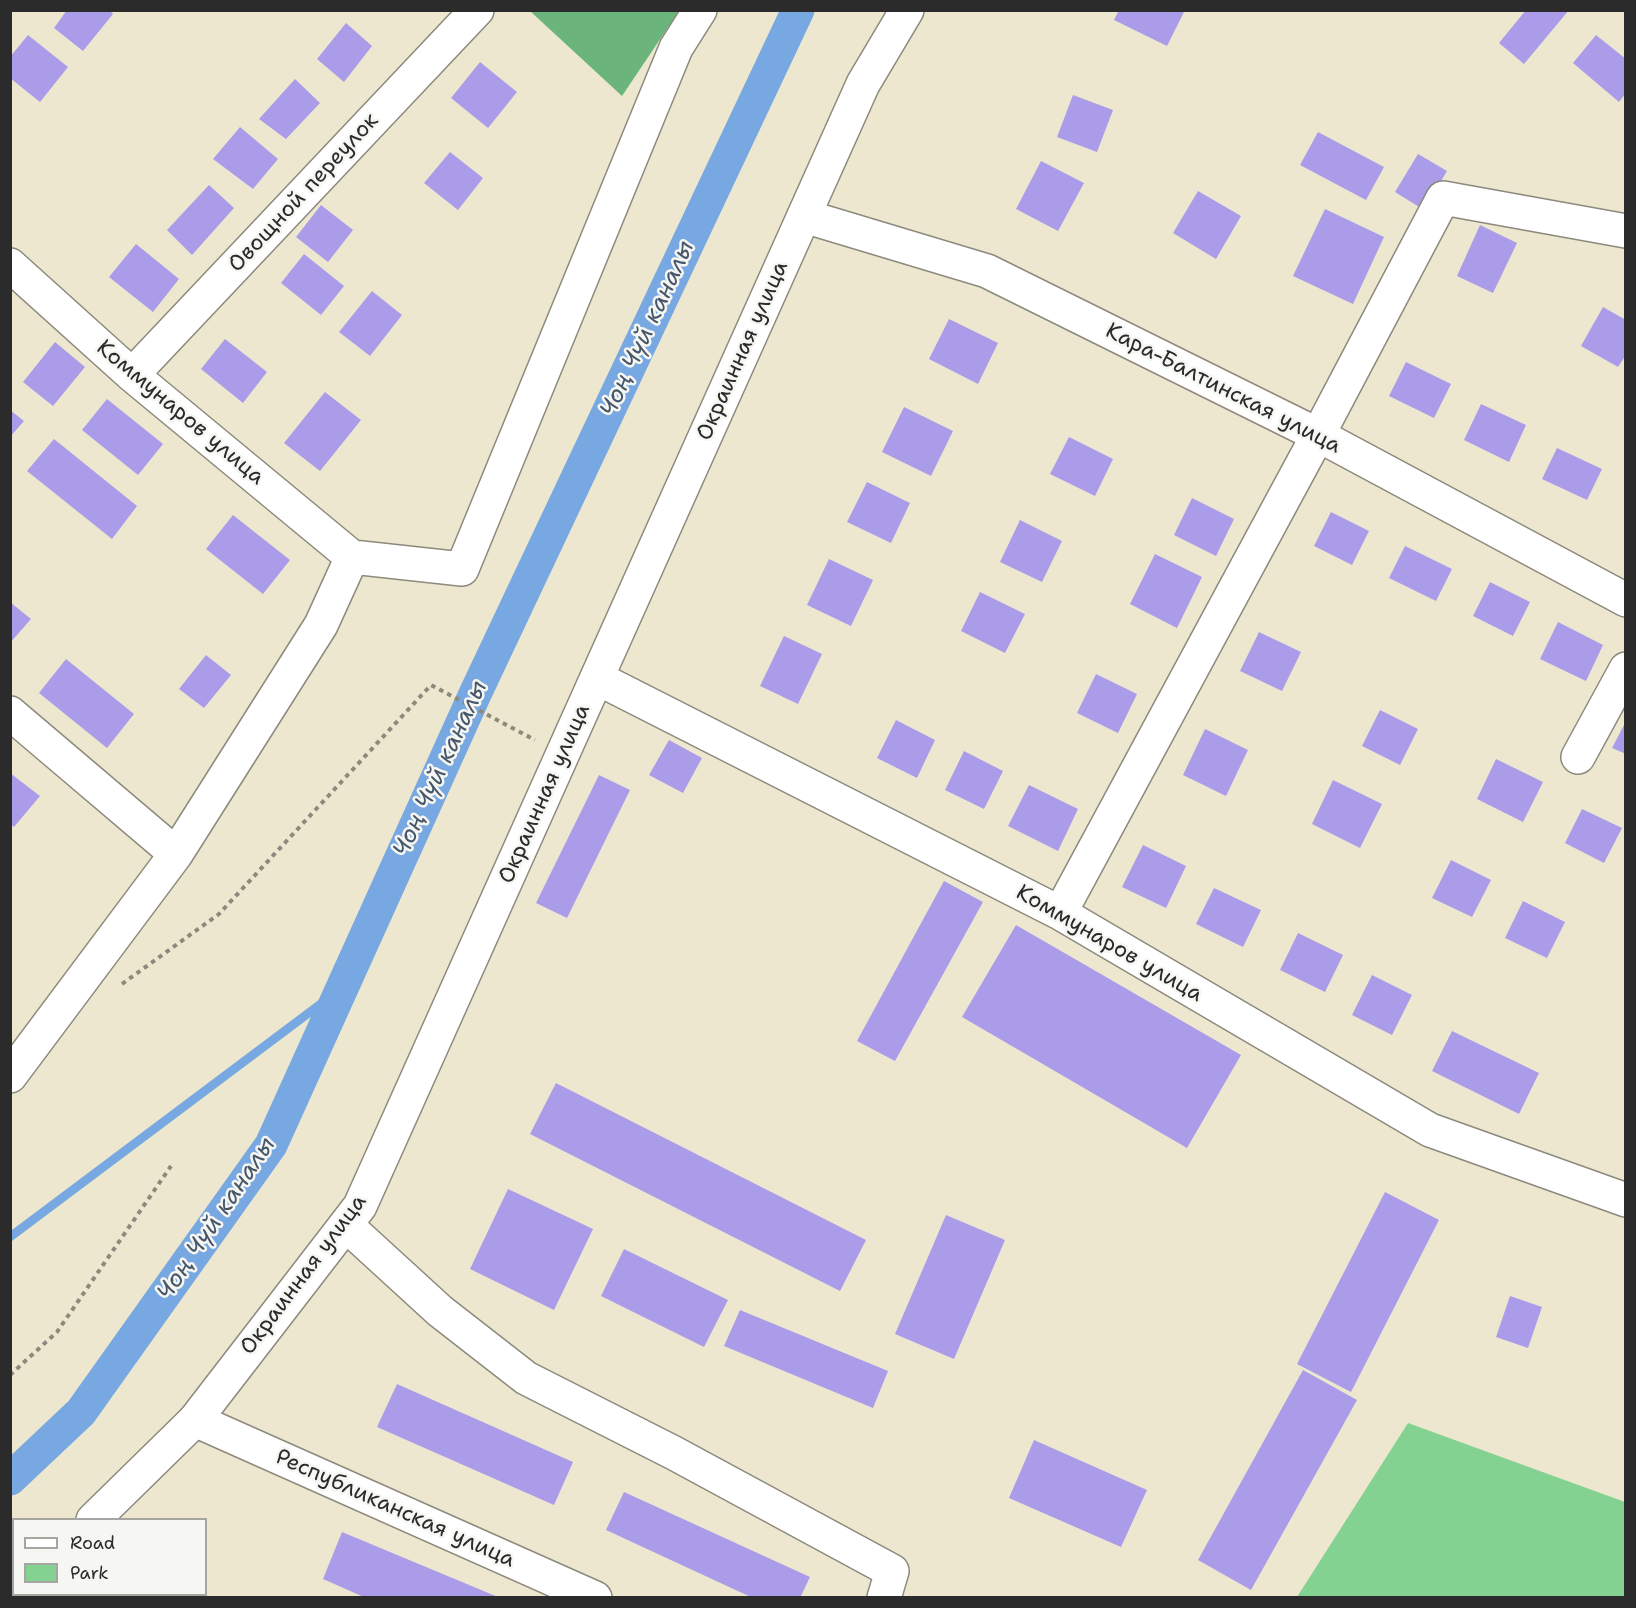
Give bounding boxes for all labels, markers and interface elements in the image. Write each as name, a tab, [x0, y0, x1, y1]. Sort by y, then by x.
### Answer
street label: Овощной переулок	[224, 108, 384, 278]
water label: Чоң Чүй каналы	[595, 236, 701, 422]
street label: Окраинная улица	[692, 257, 794, 445]
street label: Кара-Балтинская улица	[1101, 318, 1345, 460]
street label: Коммунаров улица	[91, 335, 269, 491]
water label: Чоң Чүй каналы	[388, 676, 494, 862]
street label: Окраинная улица	[494, 700, 596, 888]
street label: Коммунаров улица	[1011, 880, 1207, 1008]
water label: Чоң Чүй каналы	[152, 1132, 282, 1306]
street label: Окраинная улица	[235, 1190, 373, 1360]
street label: Республиканская улица	[271, 1444, 519, 1574]
legend	[12, 1518, 207, 1596]
text: Road	[70, 1531, 115, 1555]
text: Park	[70, 1561, 109, 1585]

